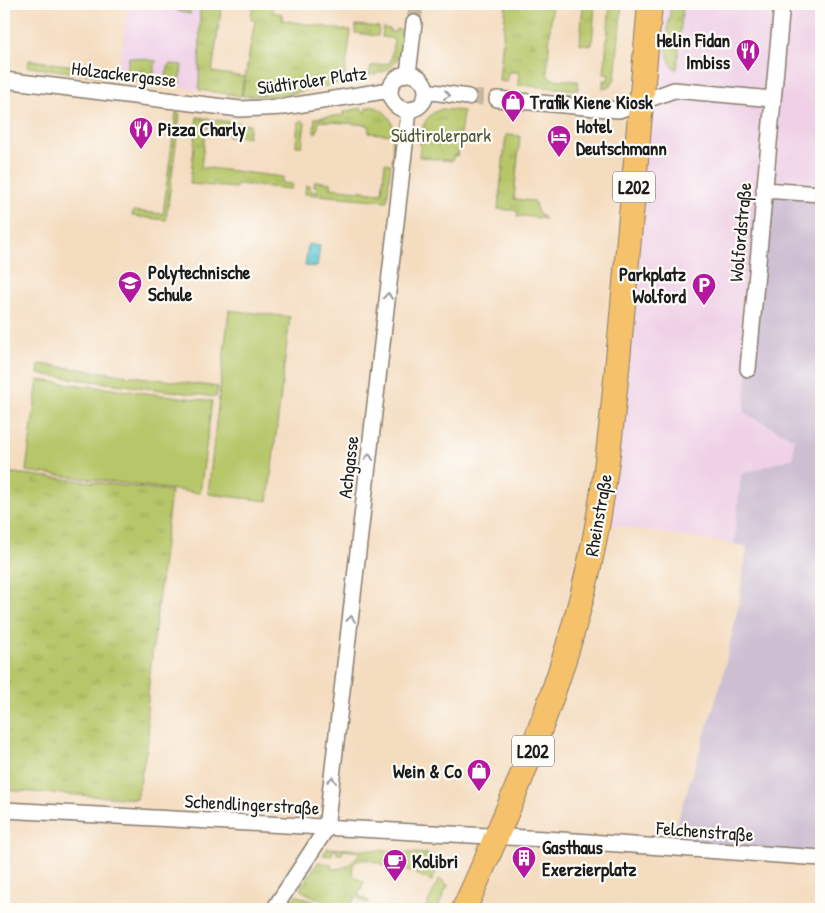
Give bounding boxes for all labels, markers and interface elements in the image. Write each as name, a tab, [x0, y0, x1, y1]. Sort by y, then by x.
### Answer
place label: Helin Fidan Imbiss	[656, 27, 731, 75]
restaurant icon: Helin Fidan Imbiss	[735, 38, 761, 72]
street label: Holzackergasse	[70, 55, 178, 93]
street label: Südtiroler Platz	[256, 59, 368, 101]
one-way arrow	[443, 89, 451, 100]
shop icon: Trafik Kiene Kiosk	[500, 89, 526, 123]
place label: Trafik Kiene Kiosk	[529, 89, 653, 115]
place label: Hotel Deutschmann	[576, 113, 667, 161]
restaurant icon: Pizza Charly	[128, 116, 154, 150]
place label: Pizza Charly	[158, 116, 246, 143]
park label: Südtirolerpark	[391, 122, 491, 148]
hotel icon: Hotel Deutschmann	[546, 124, 572, 158]
road number: L202	[613, 172, 655, 202]
street label: Wolfordstraße	[723, 181, 757, 283]
place label: Polytechnische Schule	[148, 259, 251, 307]
place label: Parkplatz Wolford	[619, 261, 687, 309]
school or university icon: Polytechnische Schule	[117, 270, 143, 304]
parking icon: Parkplatz Wolford	[691, 272, 717, 306]
one-way arrow	[382, 292, 393, 300]
street label: Achgasse	[331, 434, 365, 500]
one-way arrow	[363, 453, 374, 461]
street label: Rheinstraße	[578, 471, 618, 558]
one-way arrow	[345, 615, 356, 623]
road number: L202	[512, 736, 554, 766]
place label: Wein & Co	[393, 758, 462, 784]
shop icon: Wein & Co	[466, 758, 492, 792]
one-way arrow	[326, 776, 337, 784]
street label: Schendlingerstraße	[184, 787, 321, 821]
street label: Felchenstraße	[654, 815, 755, 847]
place label: Gasthaus Exerzierplatz	[542, 834, 637, 883]
building icon: Gasthaus Exerzierplatz	[511, 845, 537, 879]
cafe icon: Kolibri	[382, 848, 408, 882]
place label: Kolibri	[412, 848, 458, 874]

